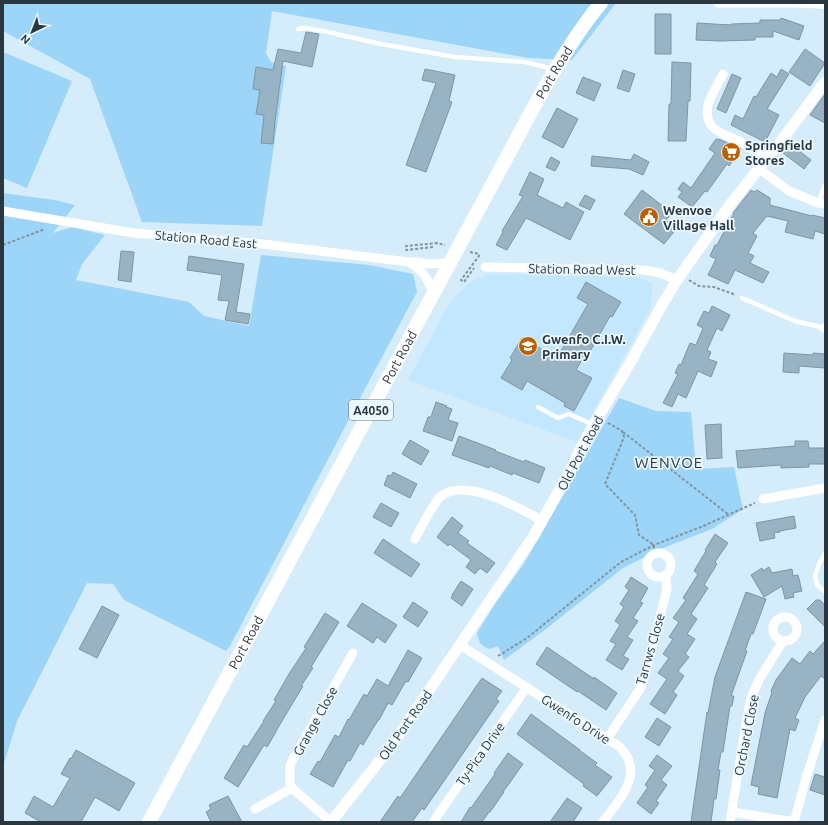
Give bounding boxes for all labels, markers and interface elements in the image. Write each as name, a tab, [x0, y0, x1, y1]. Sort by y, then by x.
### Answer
north arrow	[12, 12, 52, 52]
text: N	[18, 32, 32, 47]
street label: Port Road	[533, 44, 575, 101]
place label: Springfield Stores	[745, 138, 813, 167]
supermarket icon: Springfield Stores	[720, 141, 742, 163]
place label: Wenvoe Village Hall	[663, 203, 734, 232]
public building icon: Wenvoe Village Hall	[638, 206, 660, 228]
street label: Station Road East	[154, 228, 258, 250]
street label: Station Road West	[528, 261, 636, 277]
street label: Port Road	[379, 328, 419, 386]
place label: Gwenfo C.I.W. Primary	[542, 332, 626, 361]
school or university icon: Gwenfo C.I.W. Primary	[517, 335, 539, 357]
road number: A4050	[349, 400, 393, 420]
street label: Old Port Road	[555, 413, 605, 493]
district label: WENVOE	[635, 454, 703, 471]
street label: Tarrws Close	[633, 611, 667, 687]
street label: Port Road	[226, 613, 266, 671]
street label: Grange Close	[290, 684, 340, 758]
street label: Old Port Road	[376, 687, 434, 763]
street label: Gwenfo Drive	[539, 691, 613, 747]
street label: Orchard Close	[731, 693, 761, 777]
street label: Ty-Pica Drive	[453, 720, 507, 788]

